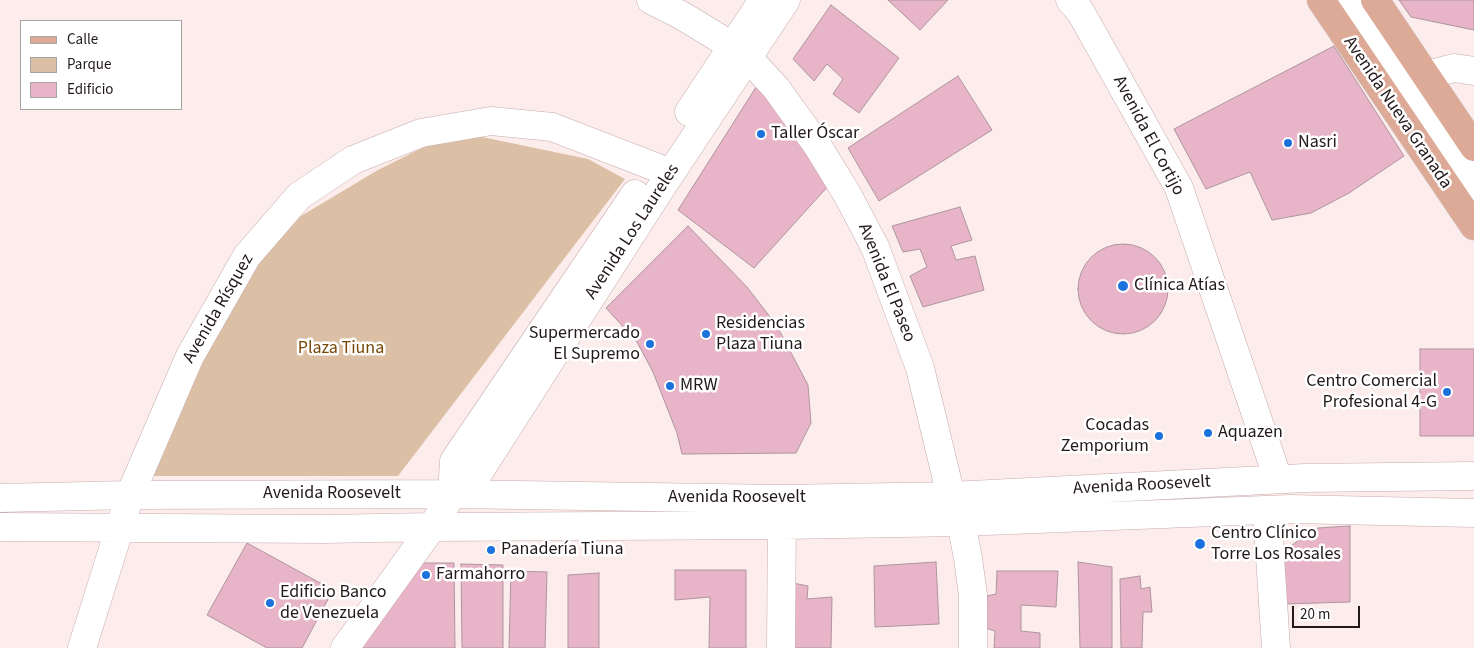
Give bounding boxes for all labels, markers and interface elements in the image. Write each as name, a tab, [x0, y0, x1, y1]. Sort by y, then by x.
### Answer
legend	[20, 20, 182, 110]
text: Calle	[67, 29, 98, 50]
street label: Avenida Nueva Granada	[1338, 33, 1456, 193]
text: Parque	[67, 54, 111, 75]
street label: Avenida El Cortijo	[1107, 72, 1189, 200]
text: Edificio	[67, 79, 114, 100]
place label: Taller Óscar	[771, 123, 859, 145]
marker: Taller Óscar	[755, 128, 767, 140]
place label: Nasri	[1298, 132, 1337, 154]
marker: Nasri	[1282, 137, 1294, 149]
street label: Avenida Los Laureles	[581, 160, 685, 304]
street label: Avenida El Paseo	[852, 220, 920, 346]
street label: Avenida Rísquez	[179, 251, 259, 367]
place label: Clínica Atías	[1134, 275, 1225, 297]
marker: Clínica Atías	[1116, 279, 1130, 293]
place label: Residencias Plaza Tiuna	[716, 313, 805, 356]
place label: Supermercado El Supremo	[529, 323, 640, 366]
marker: Residencias Plaza Tiuna	[700, 328, 712, 340]
park label: Plaza Tiuna	[298, 338, 384, 360]
marker: Supermercado El Supremo	[644, 338, 656, 350]
place label: Centro Comercial Profesional 4-G	[1306, 371, 1437, 414]
place label: MRW	[680, 375, 718, 397]
marker: MRW	[664, 380, 676, 392]
marker: Centro Comercial Profesional 4-G	[1441, 386, 1453, 398]
place label: Cocadas Zemporium	[1061, 415, 1149, 458]
place label: Aquazen	[1218, 422, 1283, 444]
marker: Aquazen	[1202, 427, 1214, 439]
marker: Cocadas Zemporium	[1153, 430, 1165, 442]
street label: Avenida Roosevelt	[1073, 472, 1211, 500]
street label: Avenida Roosevelt	[263, 483, 401, 505]
street label: Avenida Roosevelt	[668, 487, 806, 509]
place label: Centro Clínico Torre Los Rosales	[1211, 523, 1341, 566]
marker: Centro Clínico Torre Los Rosales	[1193, 537, 1207, 551]
place label: Panadería Tiuna	[501, 539, 623, 561]
marker: Panadería Tiuna	[485, 544, 497, 556]
place label: Farmahorro	[436, 564, 525, 586]
marker: Farmahorro	[420, 569, 432, 581]
place label: Edificio Banco de Venezuela	[280, 582, 386, 624]
scale bar	[1294, 596, 1362, 628]
marker: Edificio Banco de Venezuela	[264, 597, 276, 609]
text: 20 m	[1300, 604, 1330, 625]

